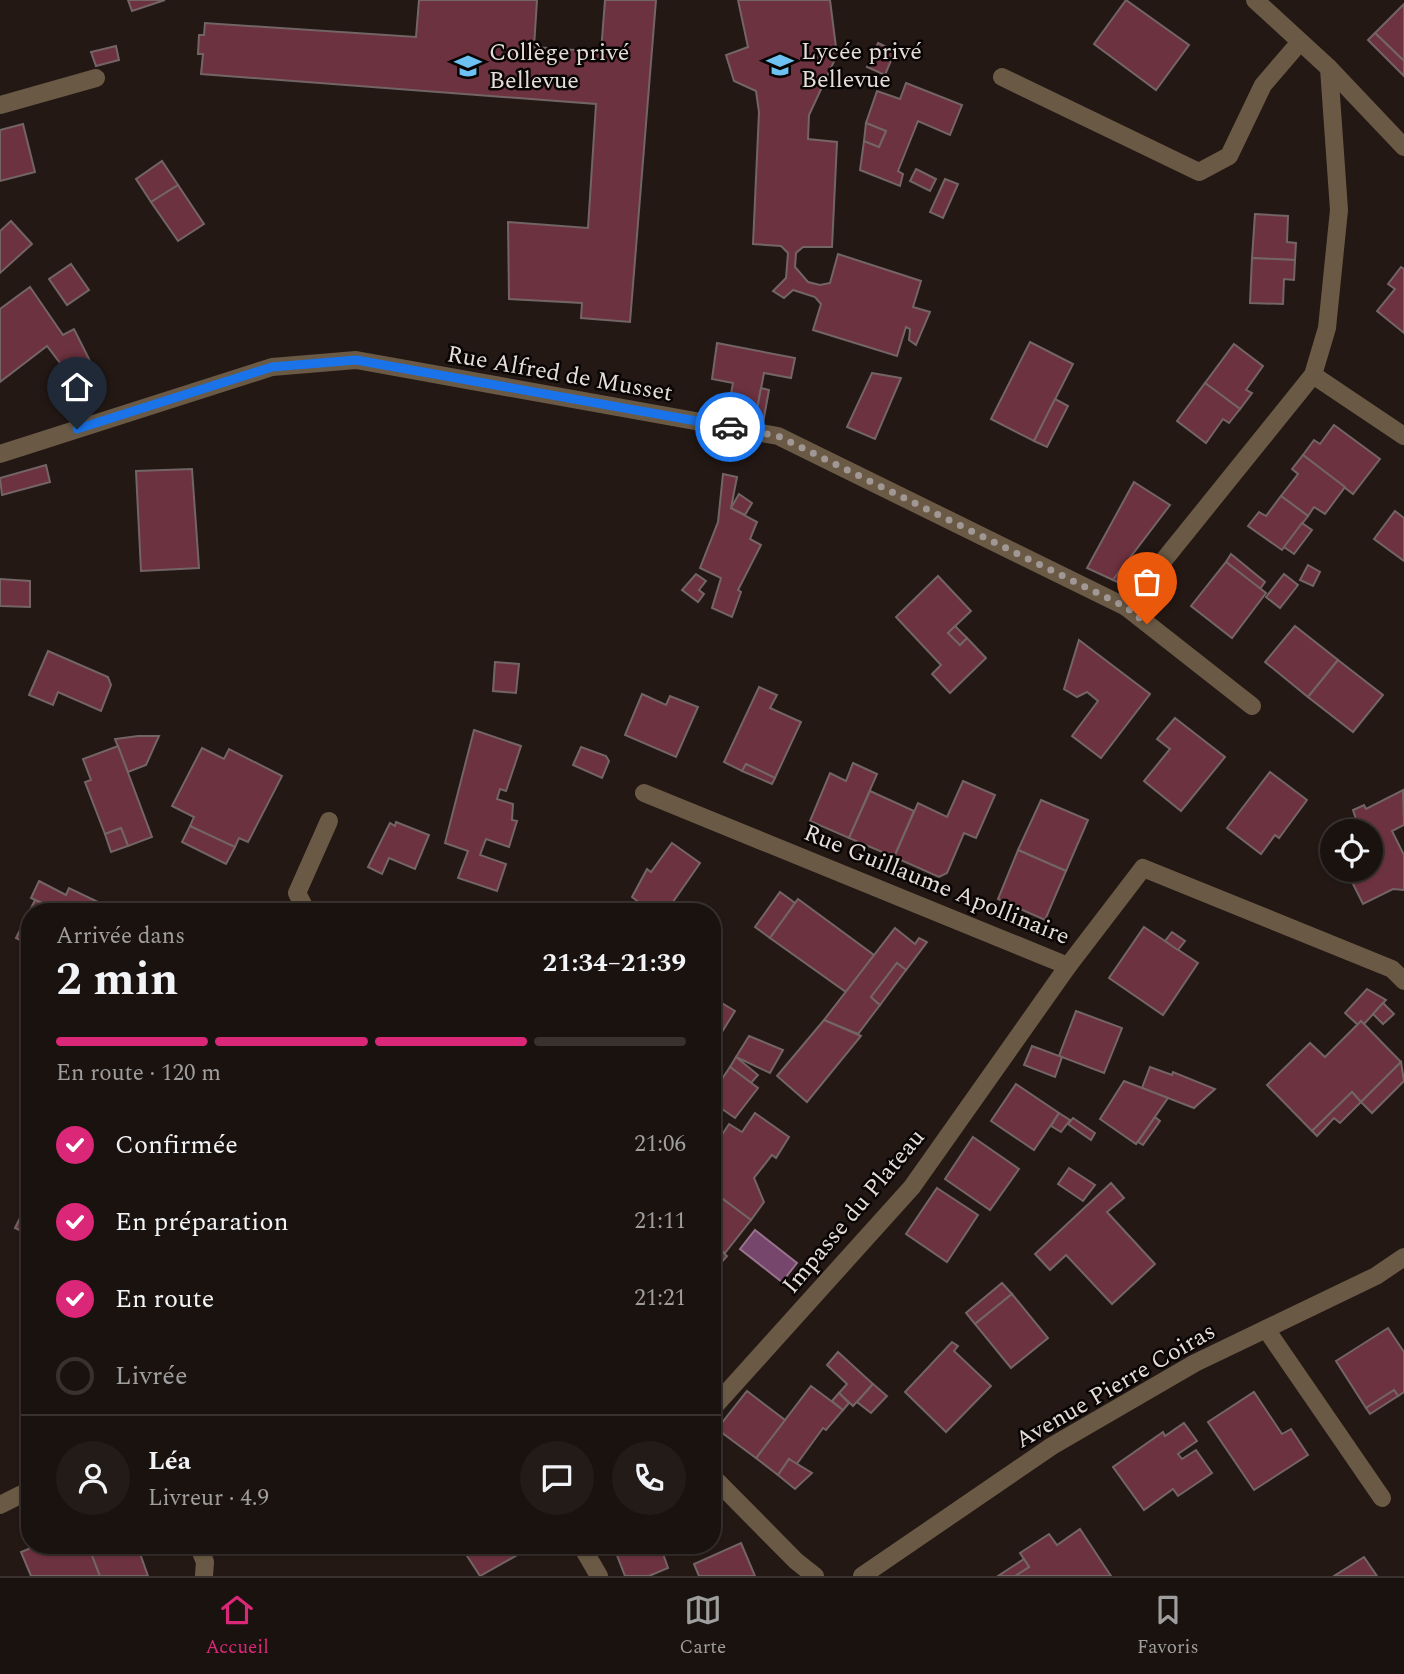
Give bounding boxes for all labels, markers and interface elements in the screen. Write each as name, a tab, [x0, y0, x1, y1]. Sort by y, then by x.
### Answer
place label: Lycée privé Bellevue	[801, 34, 922, 98]
place label: Collège privé Bellevue	[489, 35, 629, 99]
school or university icon: Lycée privé Bellevue	[765, 50, 795, 80]
school or university icon: Collège privé Bellevue	[453, 51, 483, 81]
street label: Rue Alfred de Musset	[444, 336, 676, 412]
pin	[47, 357, 107, 429]
icon: home	[58, 368, 96, 406]
courier	[695, 392, 765, 462]
icon: car	[711, 408, 749, 446]
pin	[1117, 552, 1177, 624]
icon: bag	[1128, 563, 1166, 601]
street label: Rue Guillaume Apollinaire	[798, 815, 1075, 955]
map controls	[1320, 819, 1383, 882]
button: locate	[1320, 819, 1383, 882]
text: Arrivée dans	[56, 919, 185, 954]
text: 21:34–21:39	[542, 943, 686, 983]
text: 2 min	[56, 945, 178, 1015]
text: En route · 120 m	[56, 1056, 221, 1091]
street label: Impasse du Plateau	[774, 1121, 934, 1302]
text: Confirmée	[115, 1125, 238, 1165]
icon: check	[56, 1126, 94, 1164]
text: 21:06	[634, 1127, 686, 1162]
text: En préparation	[115, 1202, 289, 1242]
icon: check	[56, 1203, 94, 1241]
text: 21:11	[634, 1204, 686, 1239]
text: En route	[115, 1279, 214, 1319]
icon: check	[56, 1280, 94, 1318]
text: 21:21	[634, 1281, 686, 1316]
street label: Avenue Pierre Coiras	[1009, 1314, 1222, 1458]
text: Livrée	[115, 1356, 188, 1396]
button: person	[56, 1441, 130, 1515]
text: Léa	[148, 1441, 191, 1481]
button: chat	[520, 1441, 594, 1515]
button: phone	[612, 1441, 686, 1515]
text: Livreur · 4.9	[148, 1481, 269, 1516]
tab: Accueil	[205, 1591, 269, 1662]
tab: Carte	[680, 1591, 726, 1662]
tab: Favoris	[1137, 1591, 1199, 1662]

